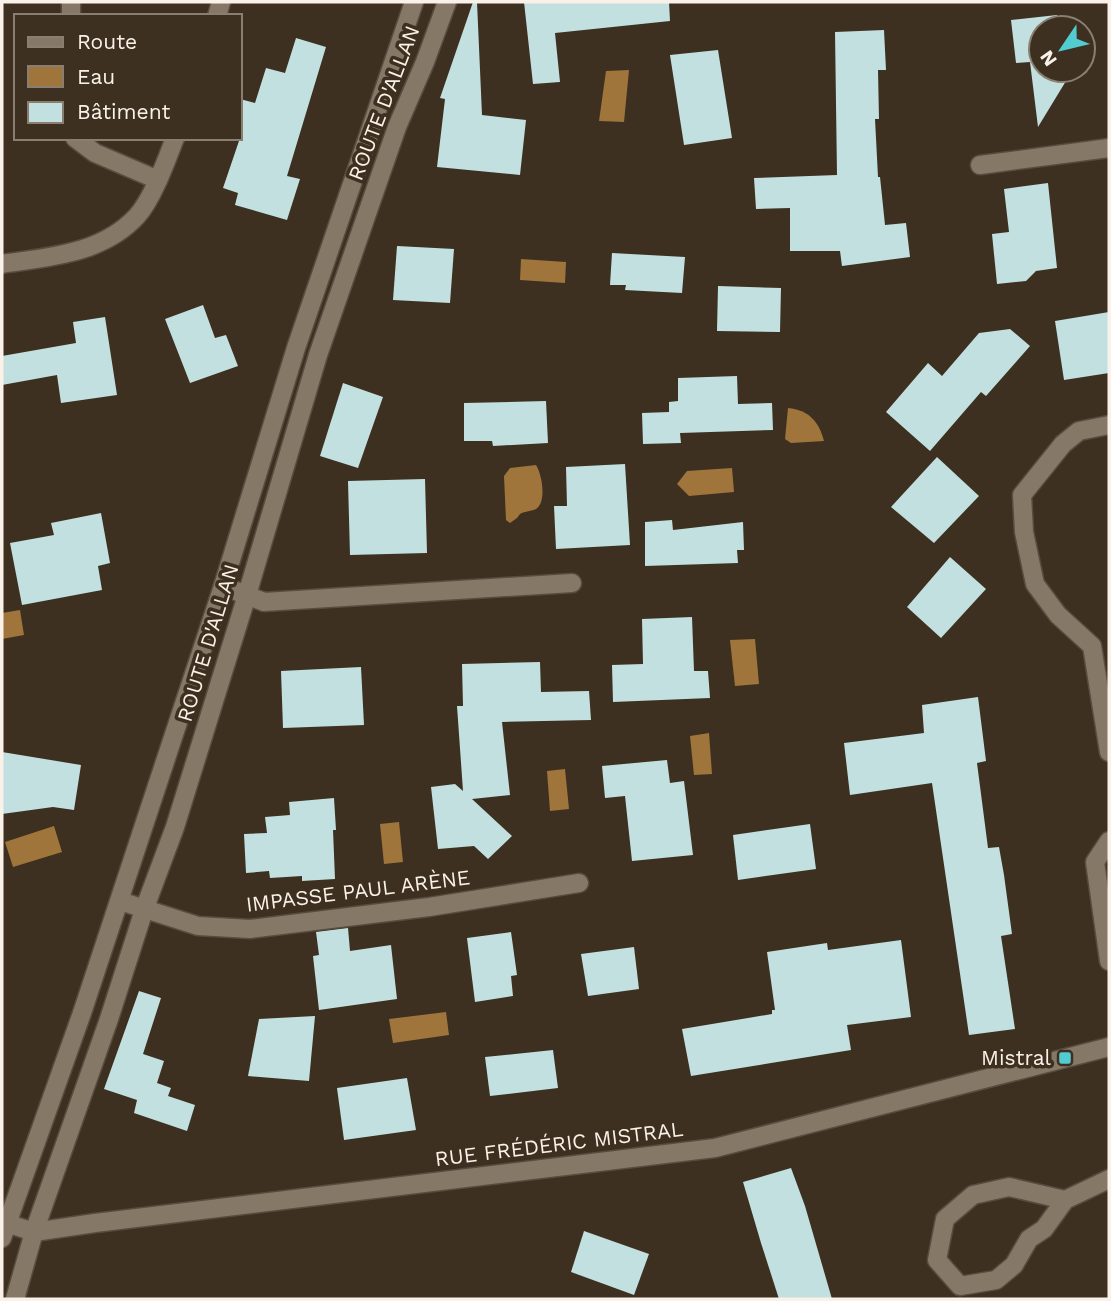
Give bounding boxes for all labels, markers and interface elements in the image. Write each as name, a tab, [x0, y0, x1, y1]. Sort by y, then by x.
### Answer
legend	[14, 14, 242, 140]
north arrow	[1027, 14, 1097, 84]
street label: ROUTE D'ALLAN	[343, 22, 425, 184]
text: Route	[77, 29, 137, 54]
text: N	[1035, 46, 1062, 71]
text: Eau	[77, 64, 115, 89]
text: Bâtiment	[77, 99, 171, 124]
street label: ROUTE D'ALLAN	[172, 561, 243, 725]
street label: IMPASSE PAUL ARÈNE	[244, 864, 471, 917]
place label: Mistral	[981, 1045, 1052, 1070]
marker: Mistral	[1057, 1050, 1073, 1066]
street label: RUE FRÉDÉRIC MISTRAL	[433, 1116, 684, 1171]

